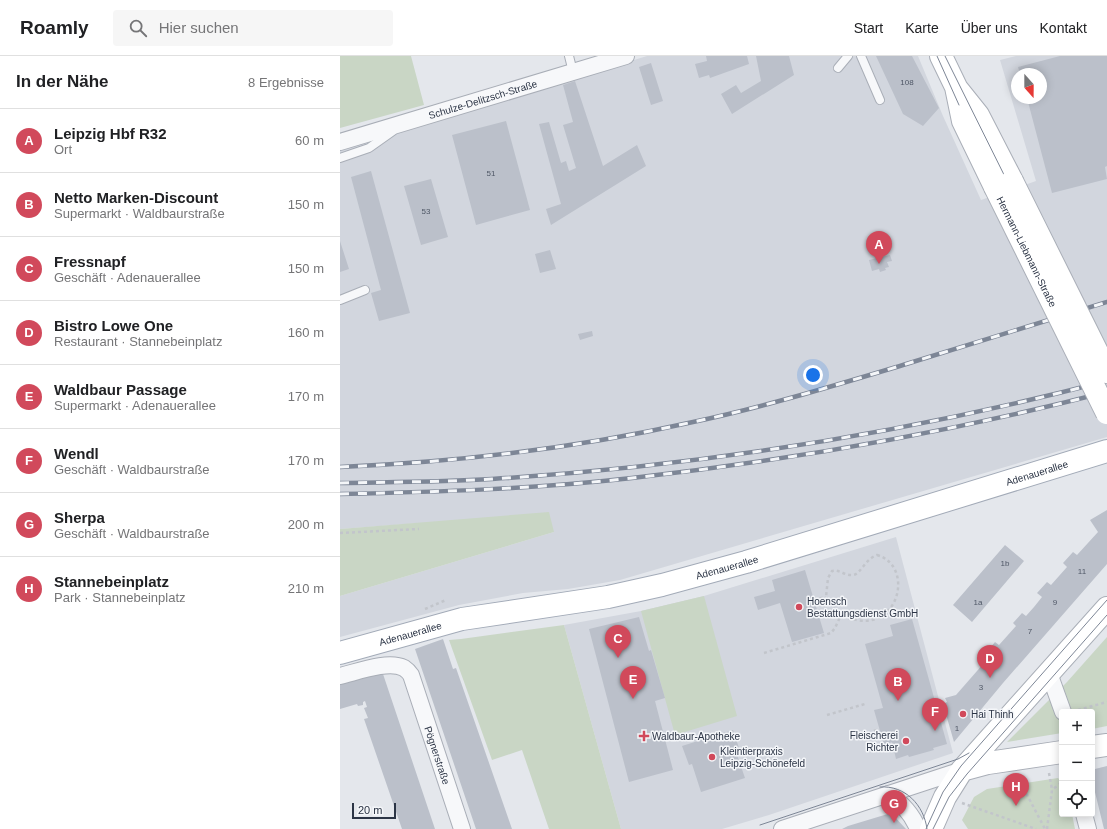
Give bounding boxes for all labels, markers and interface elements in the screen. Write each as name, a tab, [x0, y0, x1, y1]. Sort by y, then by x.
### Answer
search box	[113, 10, 393, 46]
text: Roamly	[20, 17, 89, 38]
icon: search	[127, 17, 149, 39]
text: Hier suchen	[159, 19, 239, 36]
text: Start	[854, 20, 883, 36]
text: Karte	[905, 20, 939, 36]
text: Über uns	[961, 20, 1018, 36]
text: Kontakt	[1040, 20, 1087, 36]
north arrow	[1011, 68, 1047, 104]
text: In der Nähe	[16, 72, 109, 91]
text: 8 Ergebnisse	[248, 75, 324, 90]
street label: Schulze-Delitzsch-Straße	[427, 78, 539, 121]
house number: 108	[900, 78, 914, 87]
text: Leipzig Hbf R32	[54, 125, 167, 142]
text: A	[24, 133, 34, 148]
text: 60 m	[295, 133, 324, 148]
text: Ort	[54, 142, 72, 157]
house number: 51	[487, 169, 496, 178]
text: Netto Marken-Discount	[54, 189, 218, 206]
street label: Hermann-Liebmann-Straße	[995, 195, 1059, 309]
text: B	[24, 197, 34, 212]
text: 150 m	[288, 197, 324, 212]
text: Supermarkt · Waldbaurstraße	[54, 206, 225, 221]
house number: 53	[422, 207, 431, 216]
pin: A	[866, 231, 892, 264]
text: Fressnapf	[54, 253, 126, 270]
text: C	[24, 261, 34, 276]
text: 150 m	[288, 261, 324, 276]
text: Geschäft · Adenauerallee	[54, 270, 201, 285]
text: Bistro Lowe One	[54, 317, 173, 334]
text: D	[24, 325, 34, 340]
text: 160 m	[288, 325, 324, 340]
text: Restaurant · Stannebeinplatz	[54, 334, 222, 349]
your location	[803, 365, 823, 385]
text: Waldbaur Passage	[54, 381, 187, 398]
text: E	[25, 389, 33, 404]
text: 170 m	[288, 389, 324, 404]
text: Supermarkt · Adenauerallee	[54, 398, 216, 413]
text: Wendl	[54, 445, 99, 462]
text: F	[25, 453, 33, 468]
text: 170 m	[288, 453, 324, 468]
street label: Adenauerallee	[1005, 458, 1070, 488]
text: Geschäft · Waldbaurstraße	[54, 462, 210, 477]
text: Sherpa	[54, 509, 105, 526]
text: G	[24, 517, 34, 532]
text: 200 m	[288, 517, 324, 532]
text: Geschäft · Waldbaurstraße	[54, 526, 210, 541]
street label: Adenauerallee	[695, 553, 760, 582]
house number: 1b	[1001, 559, 1010, 568]
house number: 11	[1078, 567, 1087, 576]
text: Stannebeinplatz	[54, 573, 169, 590]
text: H	[24, 581, 34, 596]
text: 210 m	[288, 581, 324, 596]
text: Park · Stannebeinplatz	[54, 590, 186, 605]
place label: Hoensch Bestattungsdienst GmbH	[807, 596, 918, 619]
house number: 1a	[974, 598, 983, 607]
house number: 9	[1053, 598, 1058, 607]
marker: Hoensch Bestattungsdienst GmbH	[794, 602, 804, 612]
street label: Adenauerallee	[378, 620, 443, 648]
pin: C	[605, 625, 631, 658]
house number: 7	[1028, 627, 1033, 636]
pin: D	[977, 645, 1003, 678]
pin: E	[620, 666, 646, 699]
pin: B	[885, 668, 911, 701]
house number: 3	[979, 683, 984, 692]
pin: F	[922, 698, 948, 731]
marker: Hai Thinh	[958, 709, 968, 719]
place label: Hai Thinh	[971, 709, 1014, 720]
map controls	[1059, 709, 1095, 817]
button: +	[1059, 709, 1095, 745]
house number: 1	[955, 724, 960, 733]
street label: Pögnerstraße	[422, 725, 452, 786]
place label: Fleischerei Richter	[850, 730, 899, 753]
marker: Waldbaur-Apotheke	[639, 731, 649, 741]
place label: Waldbaur-Apotheke	[652, 731, 740, 742]
marker: Fleischerei Richter	[901, 736, 911, 746]
button: −	[1059, 745, 1095, 781]
place label: Kleintierpraxis Leipzig-Schönefeld	[720, 746, 805, 769]
marker: Kleintierpraxis Leipzig-Schönefeld	[707, 752, 717, 762]
pin: H	[1003, 773, 1029, 806]
button: locate	[1059, 781, 1095, 817]
pin: G	[881, 790, 907, 823]
scale bar	[352, 801, 396, 820]
text: 20 m	[358, 804, 382, 816]

